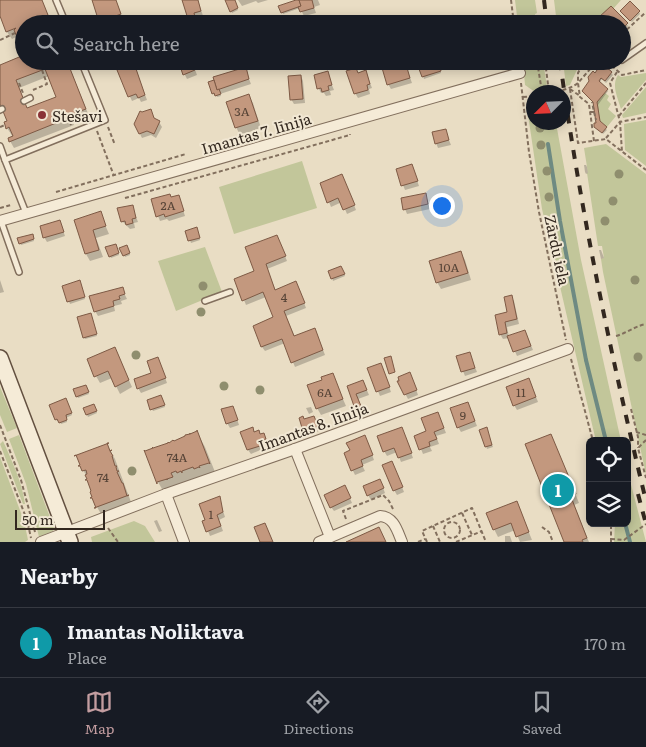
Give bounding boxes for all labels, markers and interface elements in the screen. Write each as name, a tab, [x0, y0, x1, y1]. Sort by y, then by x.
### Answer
search box	[15, 15, 631, 70]
icon: search	[33, 29, 61, 57]
text: Search here	[73, 29, 180, 57]
north arrow	[526, 85, 571, 130]
house number: 3A	[234, 102, 250, 120]
place label: Stešavi	[52, 104, 103, 127]
street label: Imantas 7. līnija	[198, 106, 314, 160]
marker: Stešavi	[36, 109, 48, 121]
your location	[429, 193, 455, 219]
house number: 2A	[161, 196, 176, 214]
street label: Zārdu iela	[539, 212, 577, 288]
house number: 10A	[439, 258, 459, 276]
house number: 4	[281, 288, 288, 306]
house number: 6A	[317, 383, 333, 401]
house number: 11	[516, 383, 526, 401]
street label: Imantas 8. līnija	[255, 395, 372, 457]
house number: 9	[460, 406, 466, 424]
map controls	[586, 437, 631, 527]
button: locate	[586, 437, 631, 482]
house number: 74A	[167, 448, 188, 466]
house number: 74	[97, 468, 109, 486]
pin: 1	[542, 471, 574, 509]
button: layers	[586, 482, 631, 527]
house number: 1	[209, 505, 214, 523]
scale bar	[15, 507, 105, 530]
text: 50 m	[22, 509, 54, 529]
text: Nearby	[20, 559, 98, 590]
text: Imantas Noliktava	[67, 617, 244, 645]
text: 1	[33, 631, 39, 655]
text: 170 m	[584, 631, 626, 655]
text: Place	[67, 645, 107, 669]
tab: Map	[85, 688, 114, 738]
tab: Directions	[283, 688, 353, 738]
tab: Saved	[522, 688, 561, 738]

